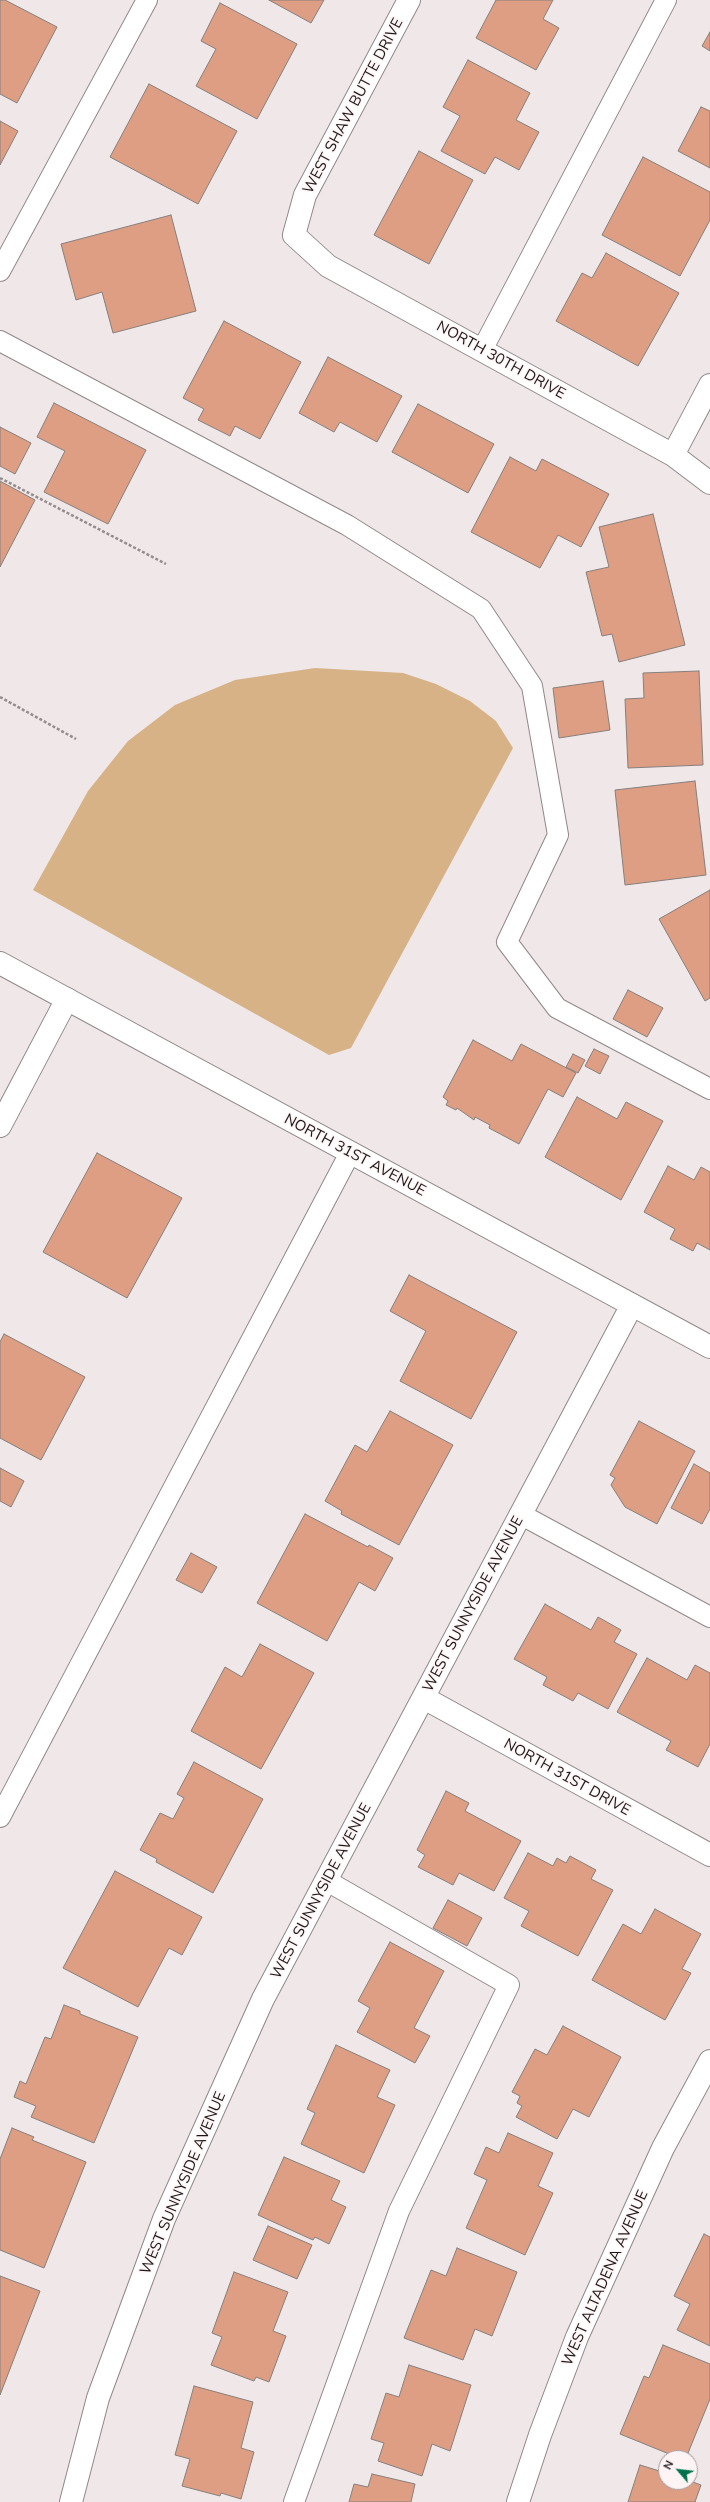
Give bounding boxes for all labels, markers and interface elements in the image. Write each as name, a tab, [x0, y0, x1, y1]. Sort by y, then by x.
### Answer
street label: WEST SHAW BUTTE DRIVE	[299, 15, 407, 197]
street label: NORTH 30TH DRIVE	[433, 317, 569, 403]
street label: NORTH 31ST AVENUE	[281, 1110, 429, 1200]
street label: WEST SUNNYSIDE AVENUE	[419, 1513, 527, 1695]
street label: NORTH 31ST DRIVE	[500, 1735, 634, 1819]
street label: WEST SUNNYSIDE AVENUE	[267, 1800, 375, 1982]
street label: WEST SUNNYSIDE AVENUE	[136, 2089, 230, 2277]
street label: WEST ALTADENA AVENUE	[558, 2187, 652, 2369]
north arrow	[658, 2450, 698, 2490]
text: N	[660, 2458, 676, 2472]

